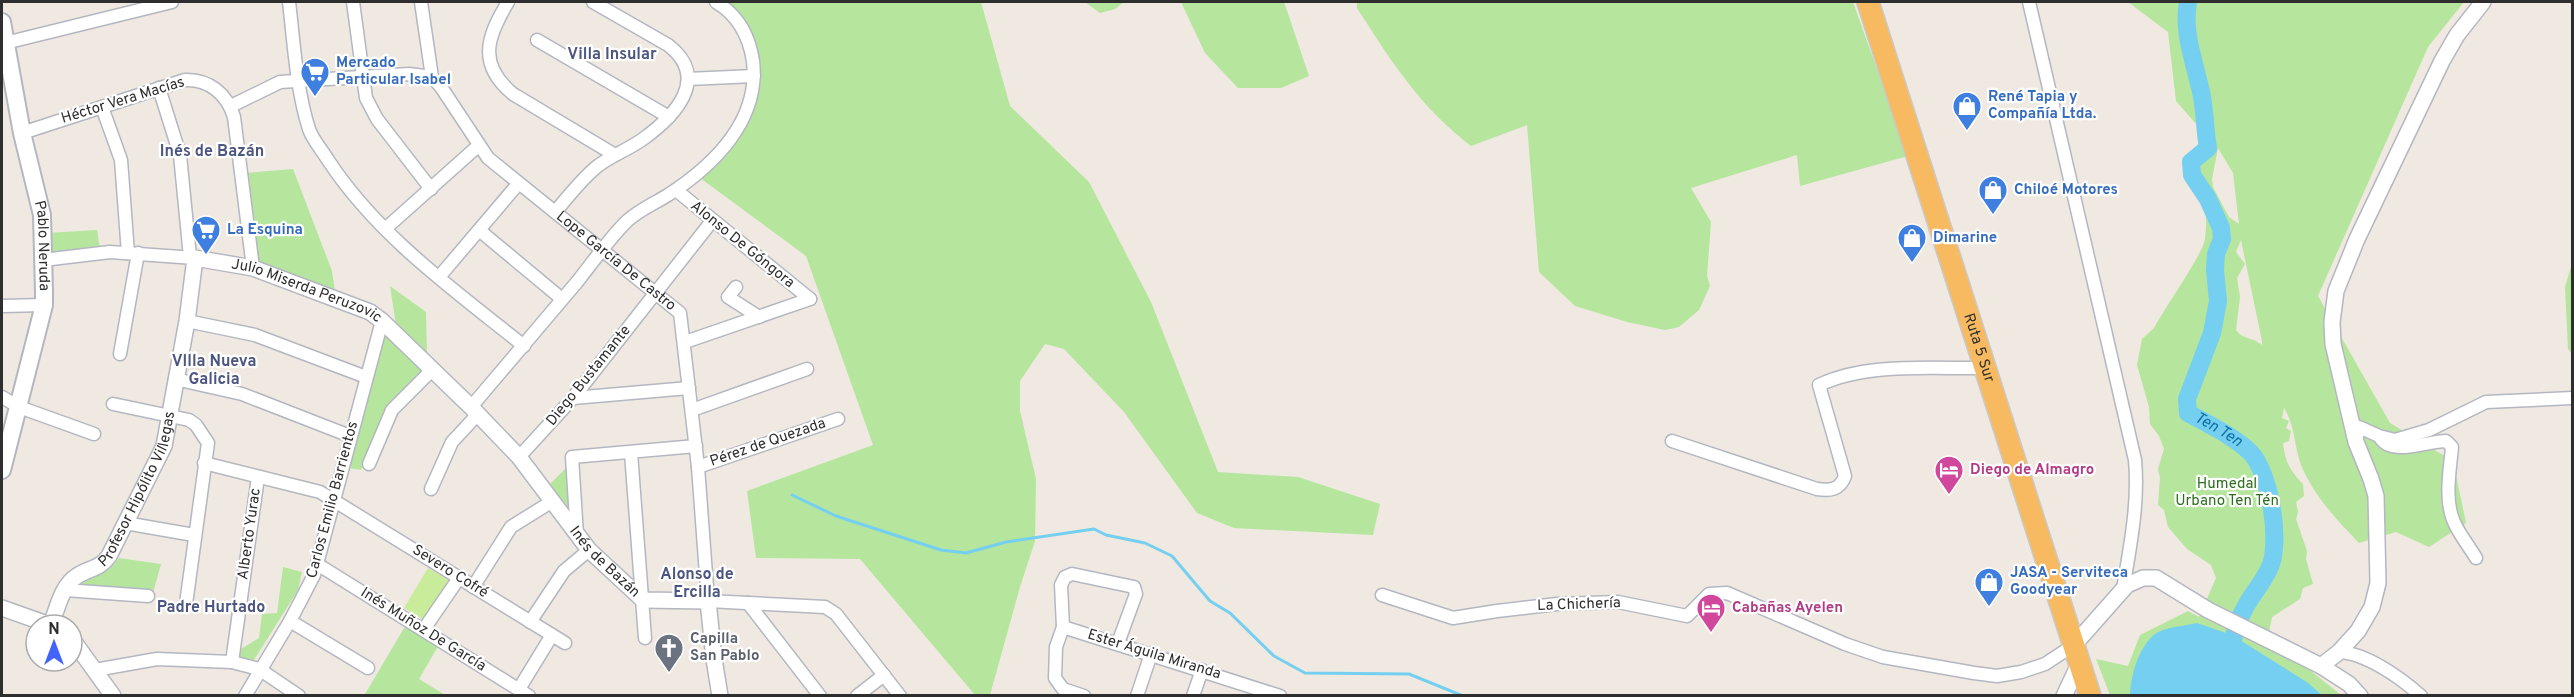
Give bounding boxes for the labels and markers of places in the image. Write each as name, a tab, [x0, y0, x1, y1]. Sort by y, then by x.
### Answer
place label: Mercado Particular Isabel	[336, 54, 451, 90]
supermarket icon: Mercado Particular Isabel	[299, 56, 331, 98]
place label: René Tapia y Compañía Ltda.	[1988, 88, 2097, 124]
shop icon: René Tapia y Compañía Ltda.	[1951, 90, 1983, 132]
shop icon: Chiloé Motores	[1977, 174, 2009, 216]
place label: Chiloé Motores	[2014, 181, 2118, 200]
supermarket icon: La Esquina	[190, 214, 222, 256]
place label: La Esquina	[227, 221, 303, 240]
shop icon: Dimarine	[1896, 222, 1928, 264]
place label: Dimarine	[1933, 229, 1997, 248]
hotel icon: Diego de Almagro	[1933, 454, 1965, 496]
place label: Diego de Almagro	[1970, 461, 2094, 480]
place label: JASA - Serviteca Goodyear	[2010, 564, 2128, 600]
shop icon: JASA - Serviteca Goodyear	[1973, 566, 2005, 608]
hotel icon: Cabañas Ayelen	[1695, 592, 1727, 634]
place label: Cabañas Ayelen	[1732, 599, 1843, 618]
place label: Capilla San Pablo	[690, 630, 759, 666]
church icon: Capilla San Pablo	[653, 632, 685, 674]

